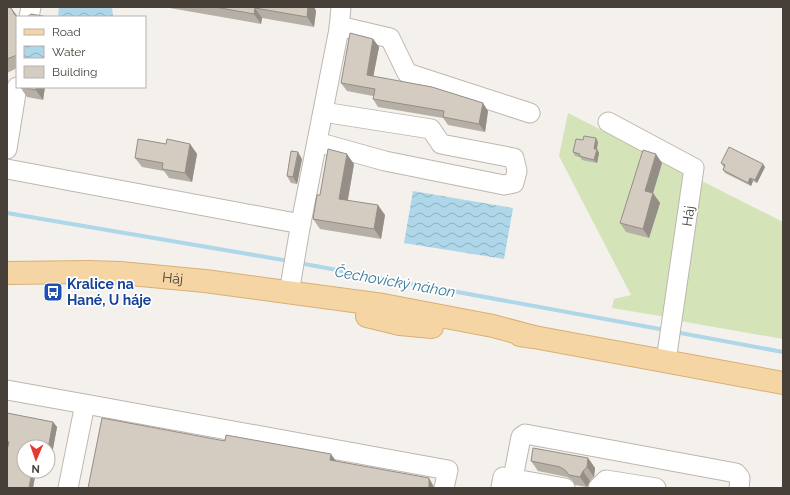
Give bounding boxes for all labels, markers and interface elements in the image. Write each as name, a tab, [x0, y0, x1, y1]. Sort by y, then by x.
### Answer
legend	[16, 16, 146, 88]
text: Road	[52, 25, 81, 39]
text: Water	[52, 45, 86, 59]
text: Building	[52, 65, 98, 79]
street label: Háj	[679, 204, 697, 228]
water label: Čechovický náhon	[333, 262, 457, 301]
street label: Háj	[162, 269, 184, 287]
place label: Kralice na Hané, U háje	[67, 276, 152, 308]
bus stop icon: Kralice na Hané, U háje	[42, 281, 64, 303]
north arrow	[16, 439, 56, 479]
text: N	[31, 462, 40, 475]

